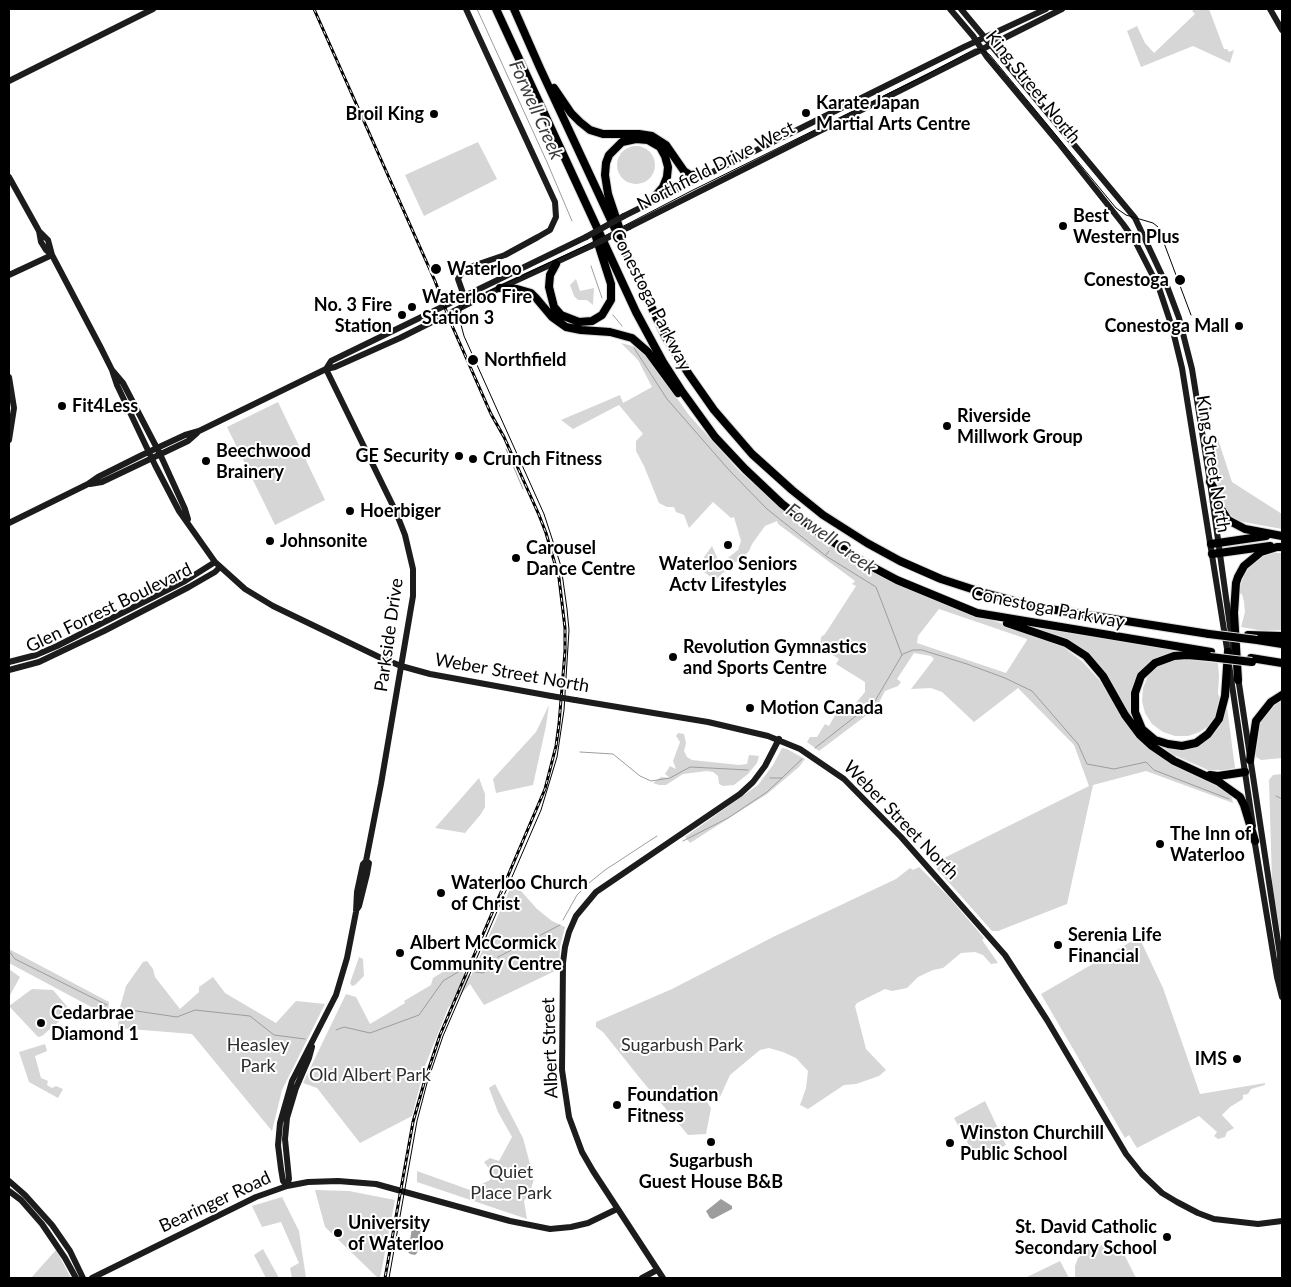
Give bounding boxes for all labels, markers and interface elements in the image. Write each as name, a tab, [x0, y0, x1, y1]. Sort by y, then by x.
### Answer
street label: King Street North	[981, 26, 1085, 148]
water label: Forwell Creek	[504, 57, 568, 163]
place label: Karate Japan Martial Arts Centre	[816, 92, 970, 134]
place label: Broil King	[346, 103, 424, 125]
marker: Karate Japan Martial Arts Centre	[800, 107, 812, 119]
marker: Broil King	[428, 108, 440, 120]
street label: Northfield Drive West	[633, 117, 799, 215]
place label: Best Western Plus	[1073, 205, 1179, 248]
marker: Best Western Plus	[1057, 220, 1069, 232]
street label: Conestoga Parkway	[606, 226, 696, 374]
place label: Waterloo	[447, 258, 522, 280]
marker: Waterloo	[429, 262, 443, 276]
place label: Conestoga	[1084, 269, 1169, 291]
marker: Conestoga	[1173, 273, 1187, 287]
place label: Waterloo Fire Station 3	[422, 286, 532, 328]
place label: No. 3 Fire Station	[314, 294, 392, 336]
marker: Waterloo Fire Station 3	[406, 301, 418, 313]
marker: No. 3 Fire Station	[396, 309, 408, 321]
place label: Conestoga Mall	[1105, 315, 1229, 337]
marker: Conestoga Mall	[1233, 320, 1245, 332]
place label: Northfield	[484, 349, 566, 371]
marker: Northfield	[466, 353, 480, 367]
street label: King Street North	[1191, 394, 1235, 534]
place label: Fit4Less	[72, 395, 138, 417]
marker: Fit4Less	[56, 400, 68, 412]
place label: Riverside Millwork Group	[957, 405, 1083, 448]
marker: Riverside Millwork Group	[941, 420, 953, 432]
place label: Beechwood Brainery	[216, 440, 311, 482]
place label: GE Security	[355, 445, 449, 467]
place label: Crunch Fitness	[483, 448, 602, 470]
marker: GE Security	[453, 450, 465, 462]
marker: Crunch Fitness	[467, 453, 479, 465]
marker: Beechwood Brainery	[200, 455, 212, 467]
water label: Forwell Creek	[781, 499, 881, 579]
place label: Hoerbiger	[360, 500, 441, 522]
marker: Hoerbiger	[344, 505, 356, 517]
place label: Johnsonite	[280, 530, 367, 552]
marker: Johnsonite	[264, 535, 276, 547]
place label: Carousel Dance Centre	[526, 537, 635, 580]
marker: Waterloo Seniors Actv Lifestyles	[722, 539, 734, 551]
marker: Carousel Dance Centre	[510, 552, 522, 564]
place label: Waterloo Seniors Actv Lifestyles	[659, 553, 797, 596]
street label: Glen Forrest Boulevard	[23, 558, 195, 658]
street label: Parkside Drive	[370, 577, 408, 693]
street label: Conestoga Parkway	[969, 583, 1127, 633]
place label: Revolution Gymnastics and Sports Centre	[683, 636, 867, 679]
street label: Weber Street North	[433, 649, 591, 697]
marker: Revolution Gymnastics and Sports Centre	[667, 651, 679, 663]
place label: Motion Canada	[760, 697, 883, 719]
marker: Motion Canada	[744, 702, 756, 714]
street label: Weber Street North	[839, 756, 963, 884]
place label: The Inn of Waterloo	[1170, 823, 1251, 866]
marker: The Inn of Waterloo	[1154, 838, 1166, 850]
place label: Waterloo Church of Christ	[451, 872, 588, 914]
marker: Waterloo Church of Christ	[435, 887, 447, 899]
place label: Serenia Life Financial	[1068, 924, 1162, 966]
place label: Albert McCormick Community Centre	[410, 932, 562, 974]
marker: Serenia Life Financial	[1052, 939, 1064, 951]
marker: Albert McCormick Community Centre	[394, 947, 406, 959]
street label: Albert Street	[537, 997, 563, 1099]
place label: Cedarbrae Diamond 1	[51, 1002, 139, 1044]
marker: Cedarbrae Diamond 1	[35, 1017, 47, 1029]
park label: Heasley Park	[227, 1034, 289, 1076]
park label: Sugarbush Park	[621, 1034, 743, 1056]
place label: IMS	[1195, 1048, 1227, 1070]
marker: IMS	[1231, 1053, 1243, 1065]
park label: Old Albert Park	[309, 1064, 431, 1086]
place label: Foundation Fitness	[627, 1084, 718, 1126]
marker: Foundation Fitness	[611, 1099, 623, 1111]
place label: Winston Churchill Public School	[960, 1122, 1104, 1164]
marker: Sugarbush Guest House B&B	[705, 1136, 717, 1148]
marker: Winston Churchill Public School	[944, 1137, 956, 1149]
place label: Sugarbush Guest House B&B	[639, 1150, 783, 1192]
park label: Quiet Place Park	[470, 1161, 552, 1204]
street label: Bearinger Road	[156, 1167, 274, 1237]
place label: University of Waterloo	[348, 1212, 444, 1254]
place label: St. David Catholic Secondary School	[1015, 1216, 1157, 1258]
marker: University of Waterloo	[332, 1227, 344, 1239]
marker: St. David Catholic Secondary School	[1161, 1231, 1173, 1243]

